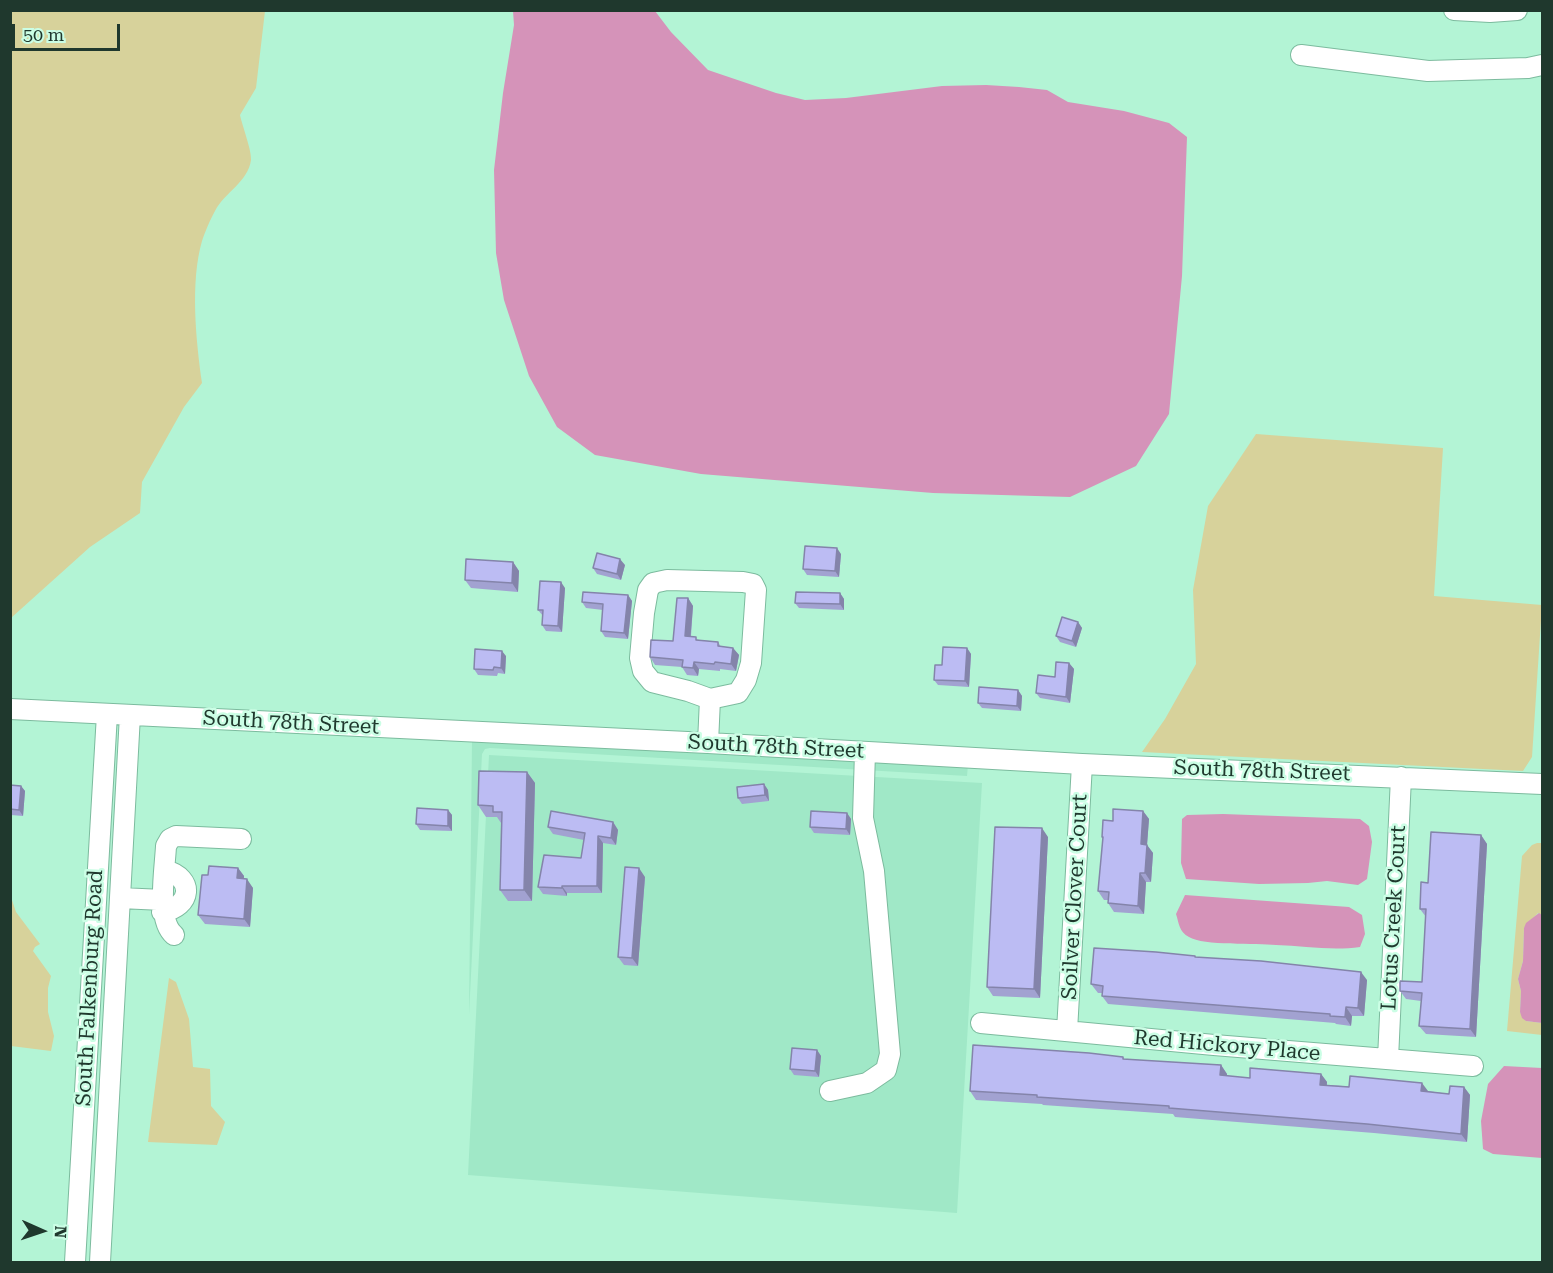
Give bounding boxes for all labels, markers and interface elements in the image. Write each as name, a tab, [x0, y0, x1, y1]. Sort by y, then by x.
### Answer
scale bar	[15, 12, 123, 50]
text: 50 m	[23, 24, 64, 45]
street label: South 78th Street	[202, 706, 380, 740]
street label: South 78th Street	[687, 730, 865, 764]
street label: South 78th Street	[1173, 755, 1351, 787]
street label: Soilver Clover Court	[1057, 794, 1093, 1000]
street label: Lotus Creek Court	[1377, 825, 1411, 1011]
street label: South Falkenburg Road	[71, 869, 109, 1107]
street label: Red Hickory Place	[1133, 1025, 1321, 1067]
north arrow	[12, 1201, 72, 1261]
text: N	[51, 1225, 70, 1239]

